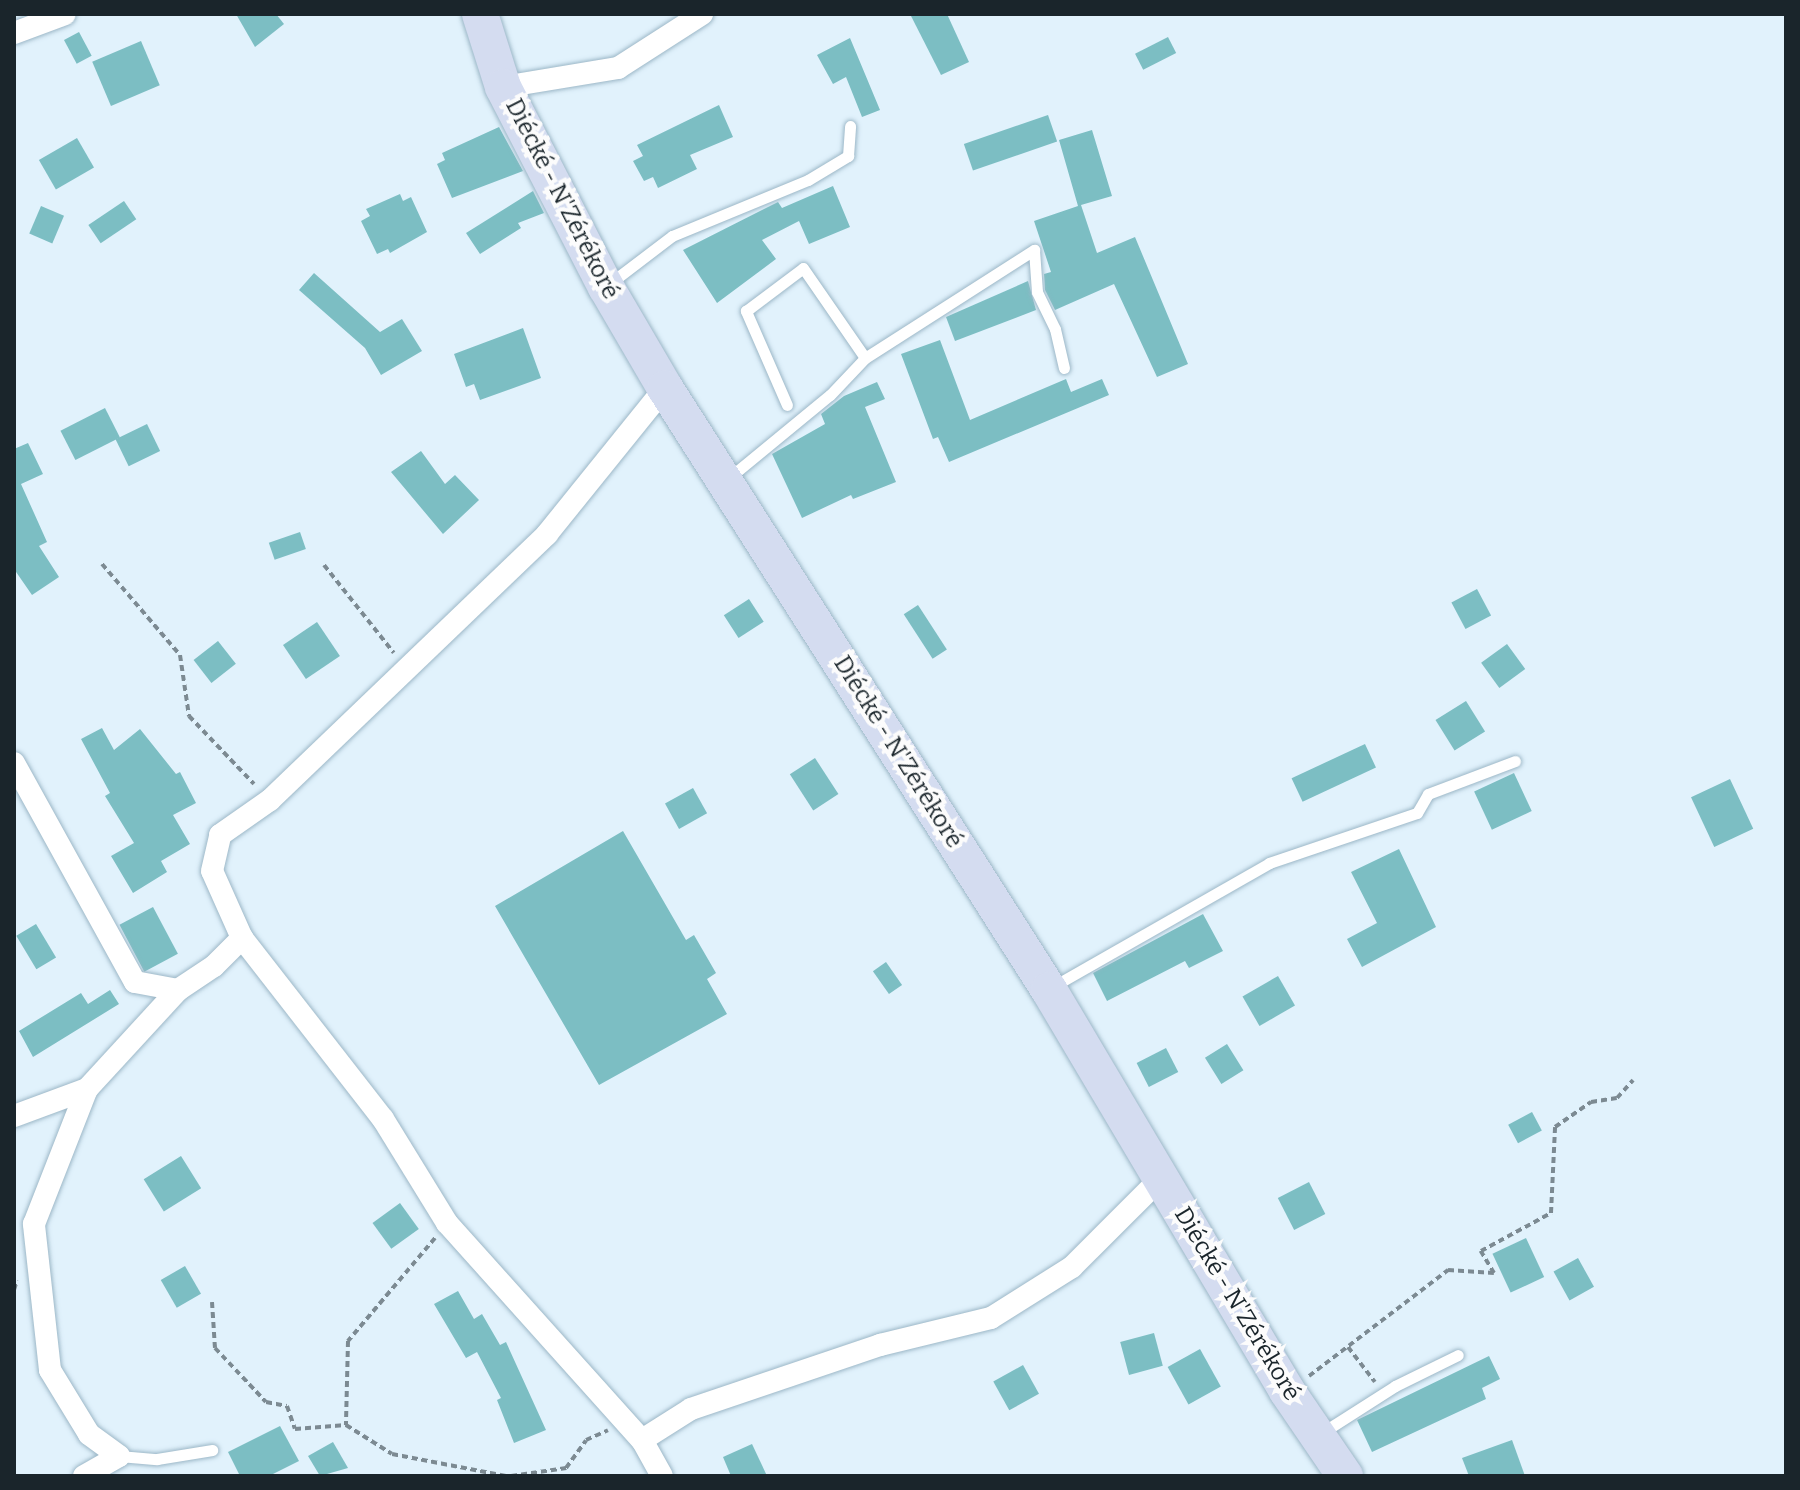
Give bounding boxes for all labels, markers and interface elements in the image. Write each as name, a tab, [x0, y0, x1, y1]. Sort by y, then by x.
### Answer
street label: Diécké - N'Zérékoré	[499, 94, 625, 304]
street label: Diécké - N'Zérékoré	[827, 651, 969, 853]
street label: Diécké - N'Zérékoré	[1168, 1202, 1306, 1406]

